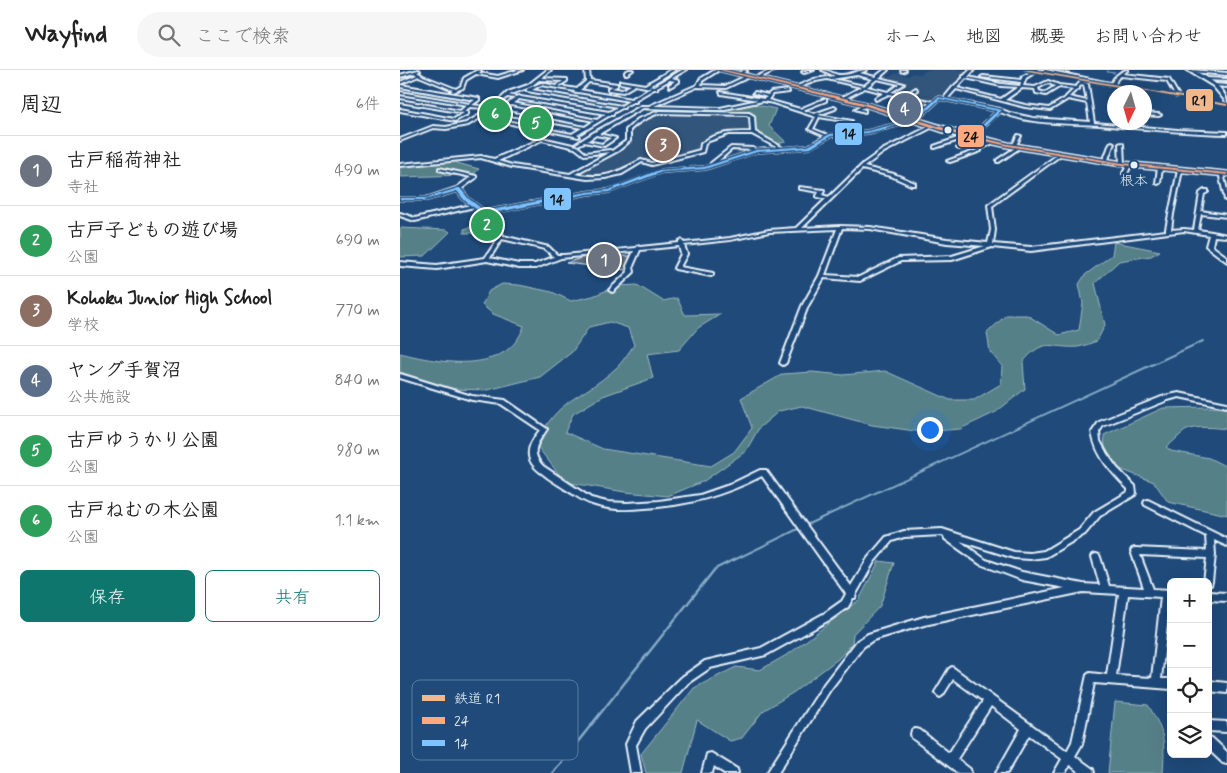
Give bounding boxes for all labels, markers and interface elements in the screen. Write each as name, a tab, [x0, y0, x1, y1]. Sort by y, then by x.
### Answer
search box	[137, 12, 487, 57]
text: Wayfind	[25, 19, 107, 50]
icon: search	[155, 21, 183, 49]
text: ここで検索	[195, 24, 290, 49]
text: ホーム	[885, 25, 938, 49]
text: 地図	[966, 25, 1002, 49]
text: 概要	[1030, 25, 1066, 49]
text: お問い合わせ	[1094, 25, 1202, 49]
north arrow	[1107, 85, 1152, 130]
line badge: R1	[1185, 88, 1214, 112]
pin: 4	[889, 90, 921, 128]
text: 周辺	[20, 91, 62, 119]
text: R1	[1192, 92, 1206, 110]
text: 6件	[356, 94, 380, 115]
pin: 6	[479, 95, 511, 133]
pin: 5	[520, 104, 552, 142]
line badge: 14	[834, 122, 863, 146]
line badge: 24	[957, 124, 985, 148]
text: 14	[842, 125, 857, 143]
unlabelled marker	[943, 125, 953, 135]
pin: 3	[647, 126, 679, 164]
text: 24	[963, 128, 979, 146]
text: 古戸稲荷神社	[67, 148, 181, 173]
text: 1	[32, 160, 40, 181]
text: 490 m	[334, 160, 380, 181]
marker: 根本	[1129, 160, 1139, 170]
place label: 根本	[1120, 172, 1148, 190]
text: 寺社	[67, 177, 99, 198]
line badge: 14	[543, 187, 572, 211]
text: 14	[550, 191, 565, 209]
pin: 2	[471, 206, 503, 244]
text: 古戸子どもの遊び場	[67, 218, 238, 243]
text: 2	[32, 230, 40, 251]
text: 690 m	[336, 230, 380, 251]
pin: 1	[588, 241, 620, 279]
text: 公園	[67, 247, 99, 268]
text: Kohoku Junior High School	[67, 286, 272, 311]
text: 3	[32, 300, 40, 321]
text: 770 m	[336, 300, 380, 321]
text: 学校	[67, 315, 99, 336]
text: ヤング手賀沼	[67, 358, 181, 383]
text: 4	[31, 370, 41, 391]
text: 840 m	[335, 370, 380, 391]
text: 公共施設	[67, 387, 131, 408]
your location	[917, 417, 943, 443]
text: 古戸ゆうかり公園	[67, 428, 219, 453]
text: 5	[31, 440, 41, 461]
text: 980 m	[337, 440, 380, 461]
text: 公園	[67, 457, 99, 478]
text: 古戸ねむの木公園	[67, 498, 219, 523]
text: 6	[32, 510, 40, 531]
text: 1.1 km	[335, 510, 380, 531]
text: 公園	[67, 527, 99, 548]
button: 保存	[20, 570, 195, 622]
button: 共有	[205, 570, 380, 622]
map controls	[1167, 578, 1212, 758]
button: +	[1167, 578, 1212, 623]
button: −	[1167, 623, 1212, 668]
button: locate	[1167, 668, 1212, 713]
legend	[412, 680, 578, 760]
text: 鉄道 R1	[454, 690, 500, 708]
text: 24	[454, 712, 470, 730]
button: layers	[1167, 713, 1212, 758]
text: 14	[454, 735, 469, 753]

